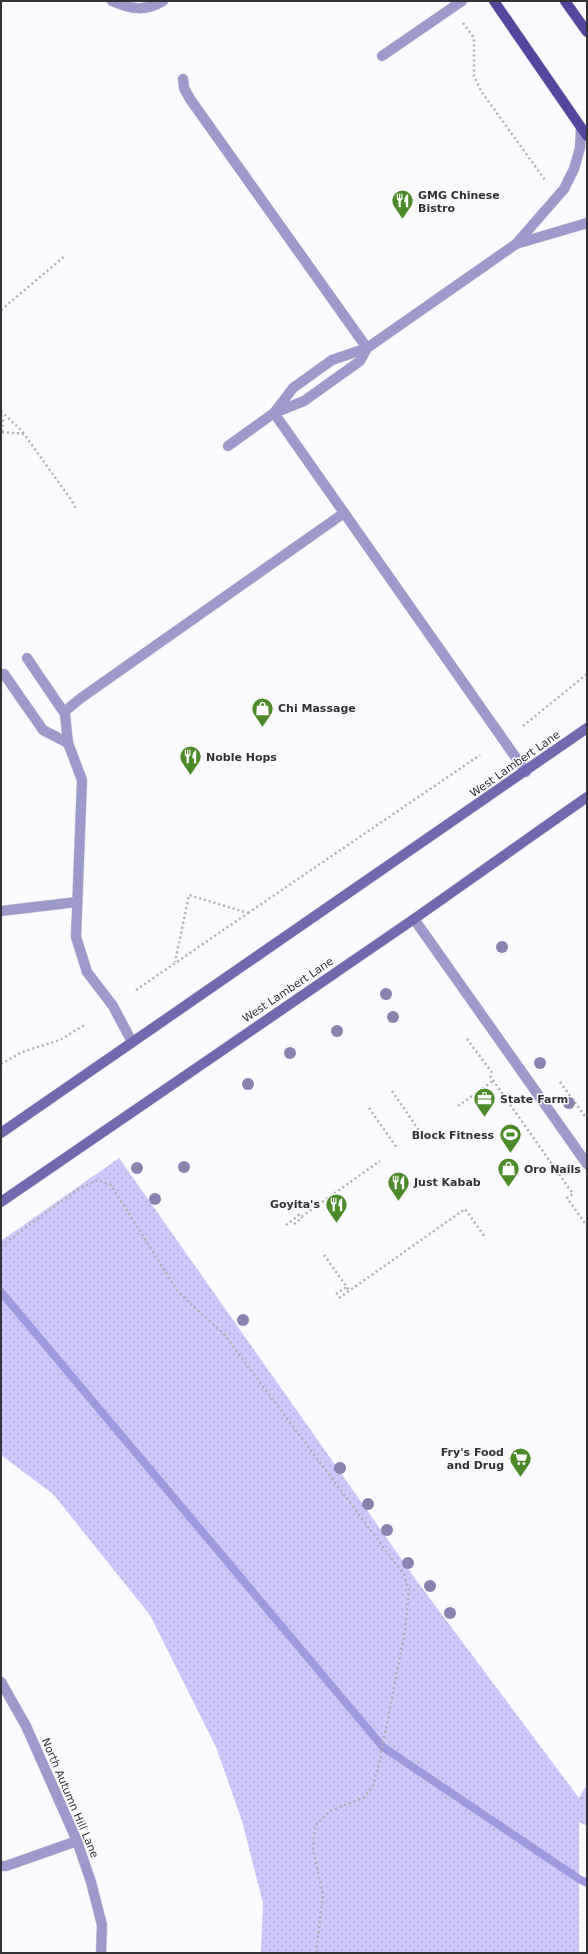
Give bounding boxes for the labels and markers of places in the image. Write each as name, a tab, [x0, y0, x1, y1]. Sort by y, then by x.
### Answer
restaurant icon: GMG Chinese Bistro	[389, 188, 415, 221]
place label: GMG Chinese Bistro	[418, 189, 500, 215]
shop icon: Chi Massage	[249, 695, 275, 728]
place label: Chi Massage	[278, 702, 356, 715]
restaurant icon: Noble Hops	[177, 744, 203, 777]
place label: Noble Hops	[206, 751, 277, 764]
office icon: State Farm	[471, 1086, 497, 1119]
place label: State Farm	[500, 1093, 568, 1106]
sports icon: Block Fitness	[497, 1122, 523, 1155]
place label: Block Fitness	[412, 1129, 494, 1142]
shop icon: Oro Nails	[496, 1156, 522, 1189]
place label: Oro Nails	[524, 1163, 581, 1176]
restaurant icon: Just Kabab	[385, 1169, 411, 1202]
place label: Just Kabab	[413, 1176, 481, 1189]
restaurant icon: Goyita's	[323, 1191, 349, 1224]
place label: Goyita's	[270, 1198, 320, 1211]
supermarket icon: Fry's Food and Drug	[507, 1445, 533, 1478]
place label: Fry's Food and Drug	[441, 1446, 504, 1472]

